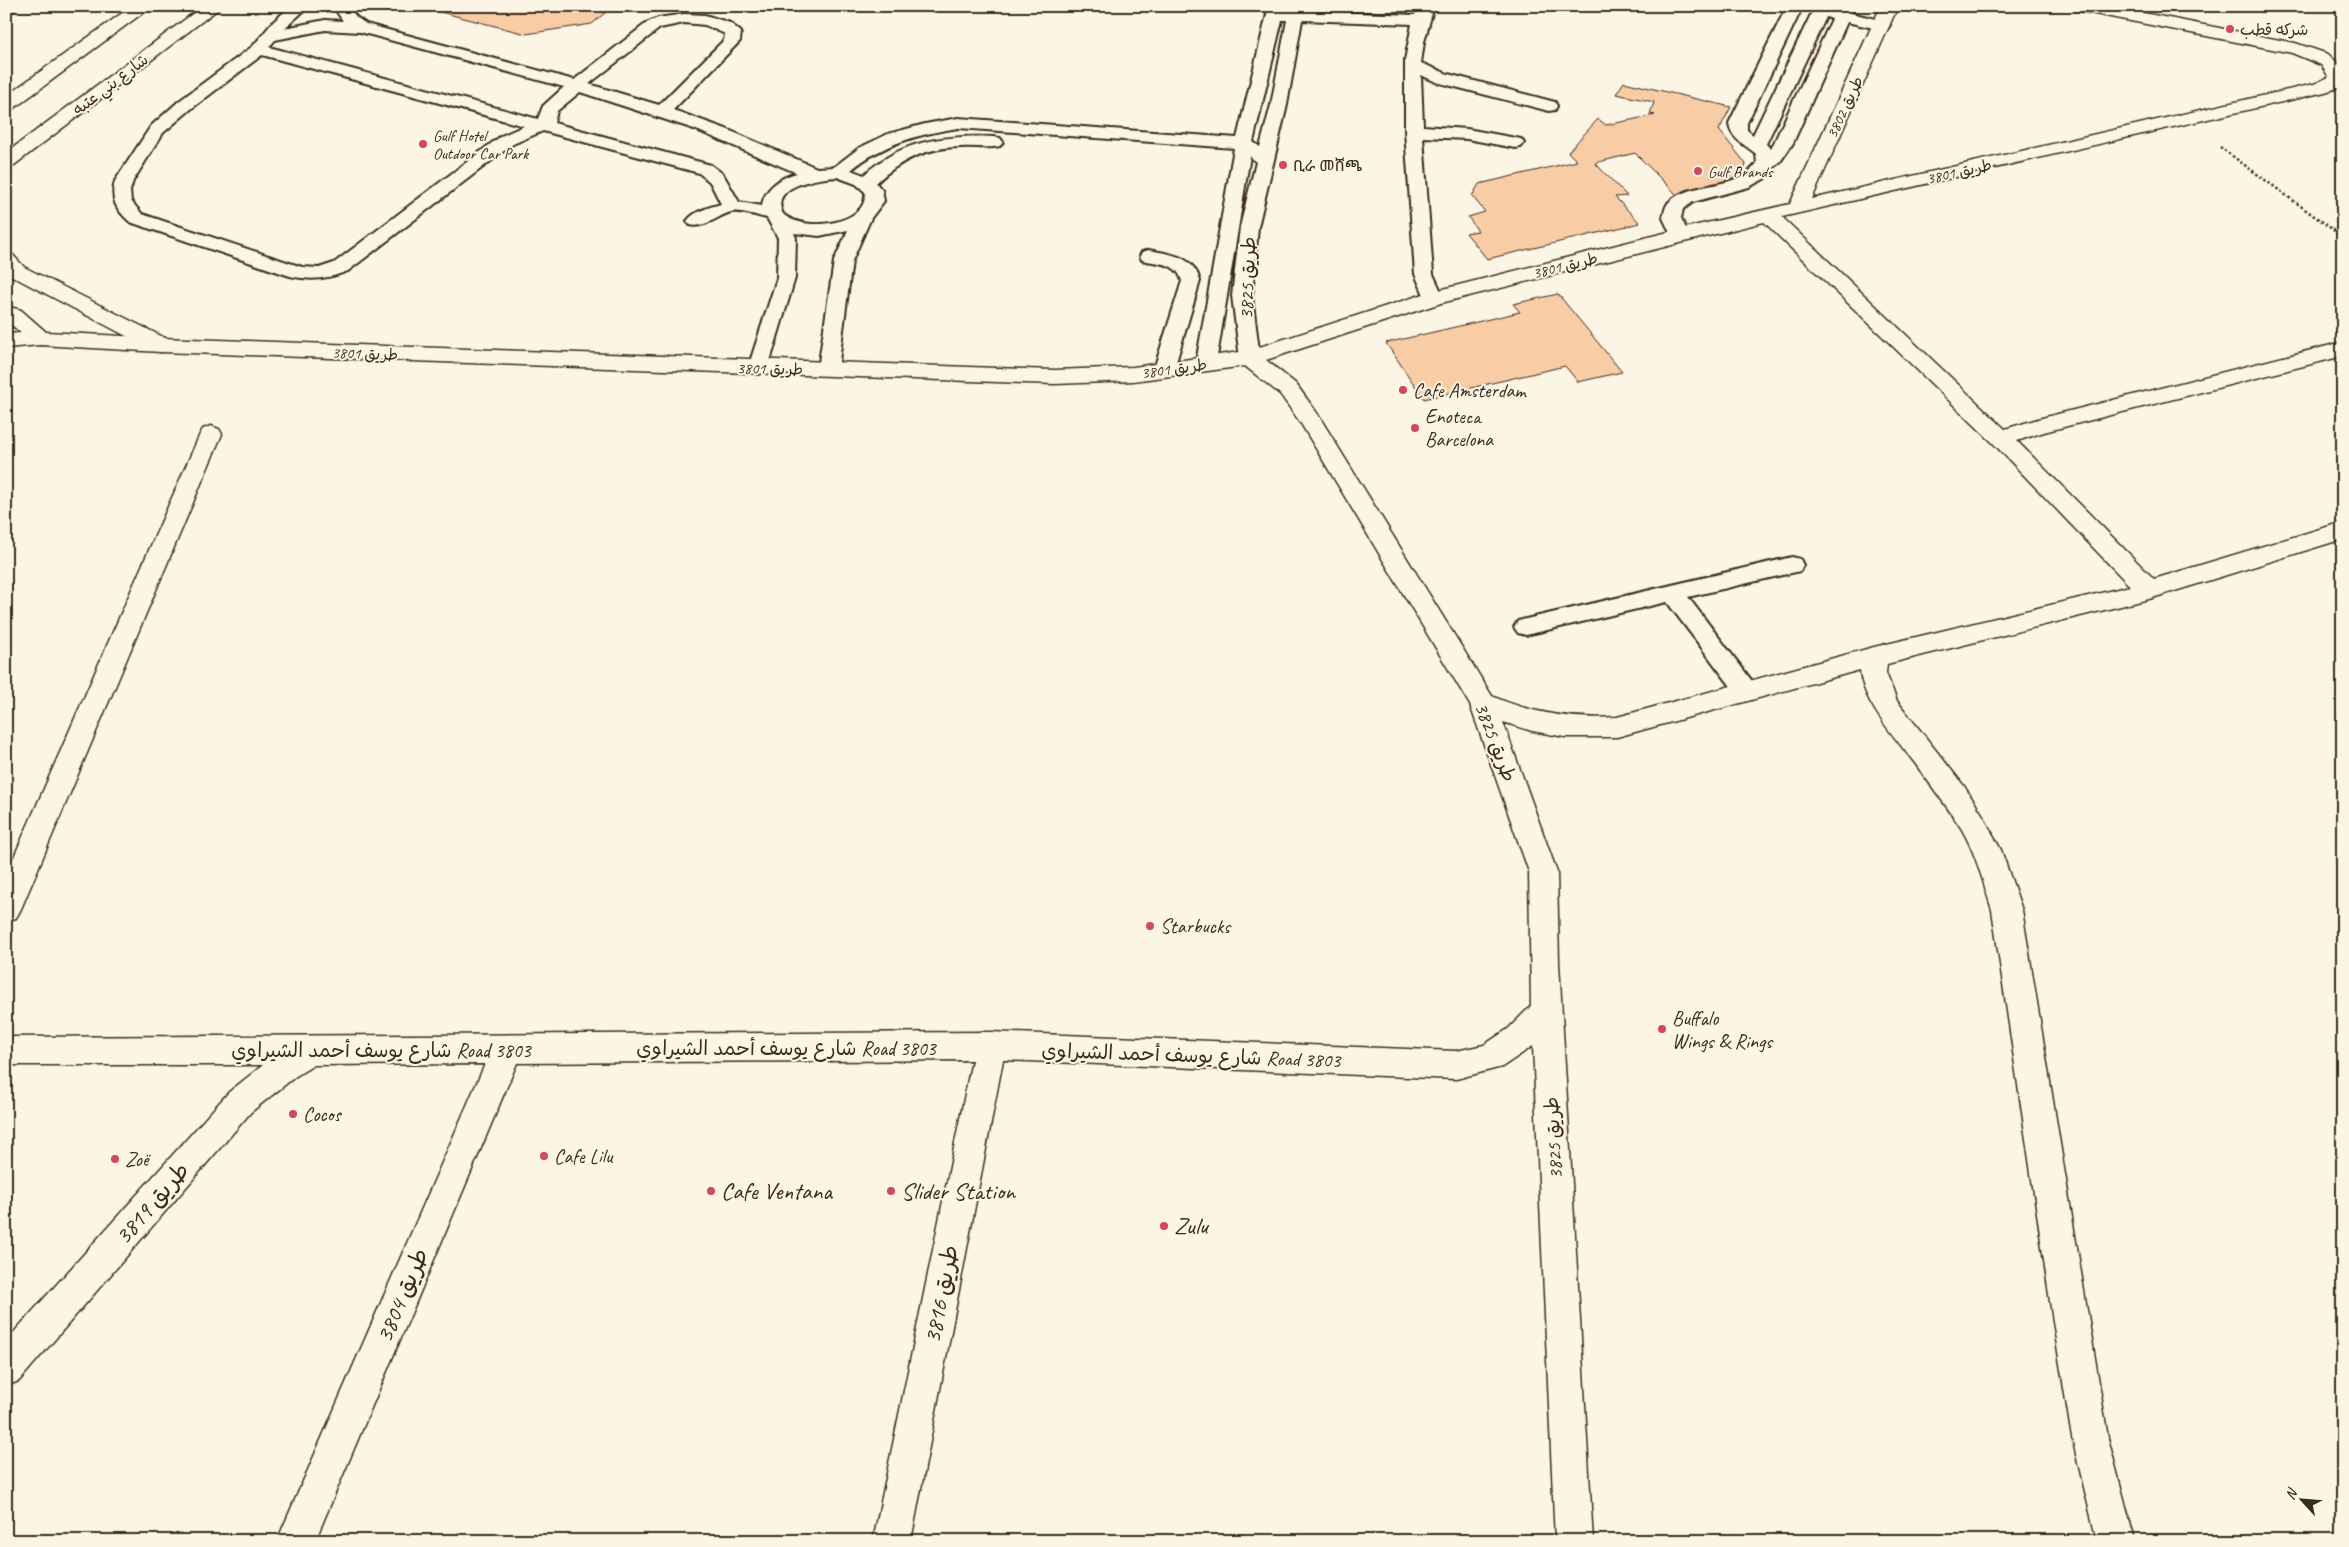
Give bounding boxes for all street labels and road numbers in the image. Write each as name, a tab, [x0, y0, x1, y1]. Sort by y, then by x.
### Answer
street label: شارع بني عتبه	[69, 50, 155, 123]
street label: طريق 3802	[1822, 73, 1868, 142]
street label: طريق 3801	[1925, 155, 1994, 189]
street label: طريق 3825	[1234, 236, 1261, 320]
street label: طريق 3801	[1531, 248, 1600, 284]
street label: طريق 3801	[331, 343, 398, 365]
street label: طريق 3801	[1140, 354, 1208, 384]
street label: طريق 3801	[737, 358, 803, 380]
street label: طريق 3825	[1469, 699, 1522, 785]
street label: شارع يوسف أحمد الشيراوي Road 3803	[636, 1036, 938, 1063]
street label: شارع يوسف أحمد الشيراوي Road 3803	[231, 1038, 533, 1065]
street label: شارع يوسف أحمد الشيراوي Road 3803	[1041, 1038, 1343, 1075]
street label: طريق 3825	[1539, 1096, 1568, 1180]
street label: طريق 3819	[108, 1156, 196, 1250]
street label: طريق 3816	[917, 1242, 965, 1346]
street label: طريق 3804	[369, 1243, 435, 1347]

